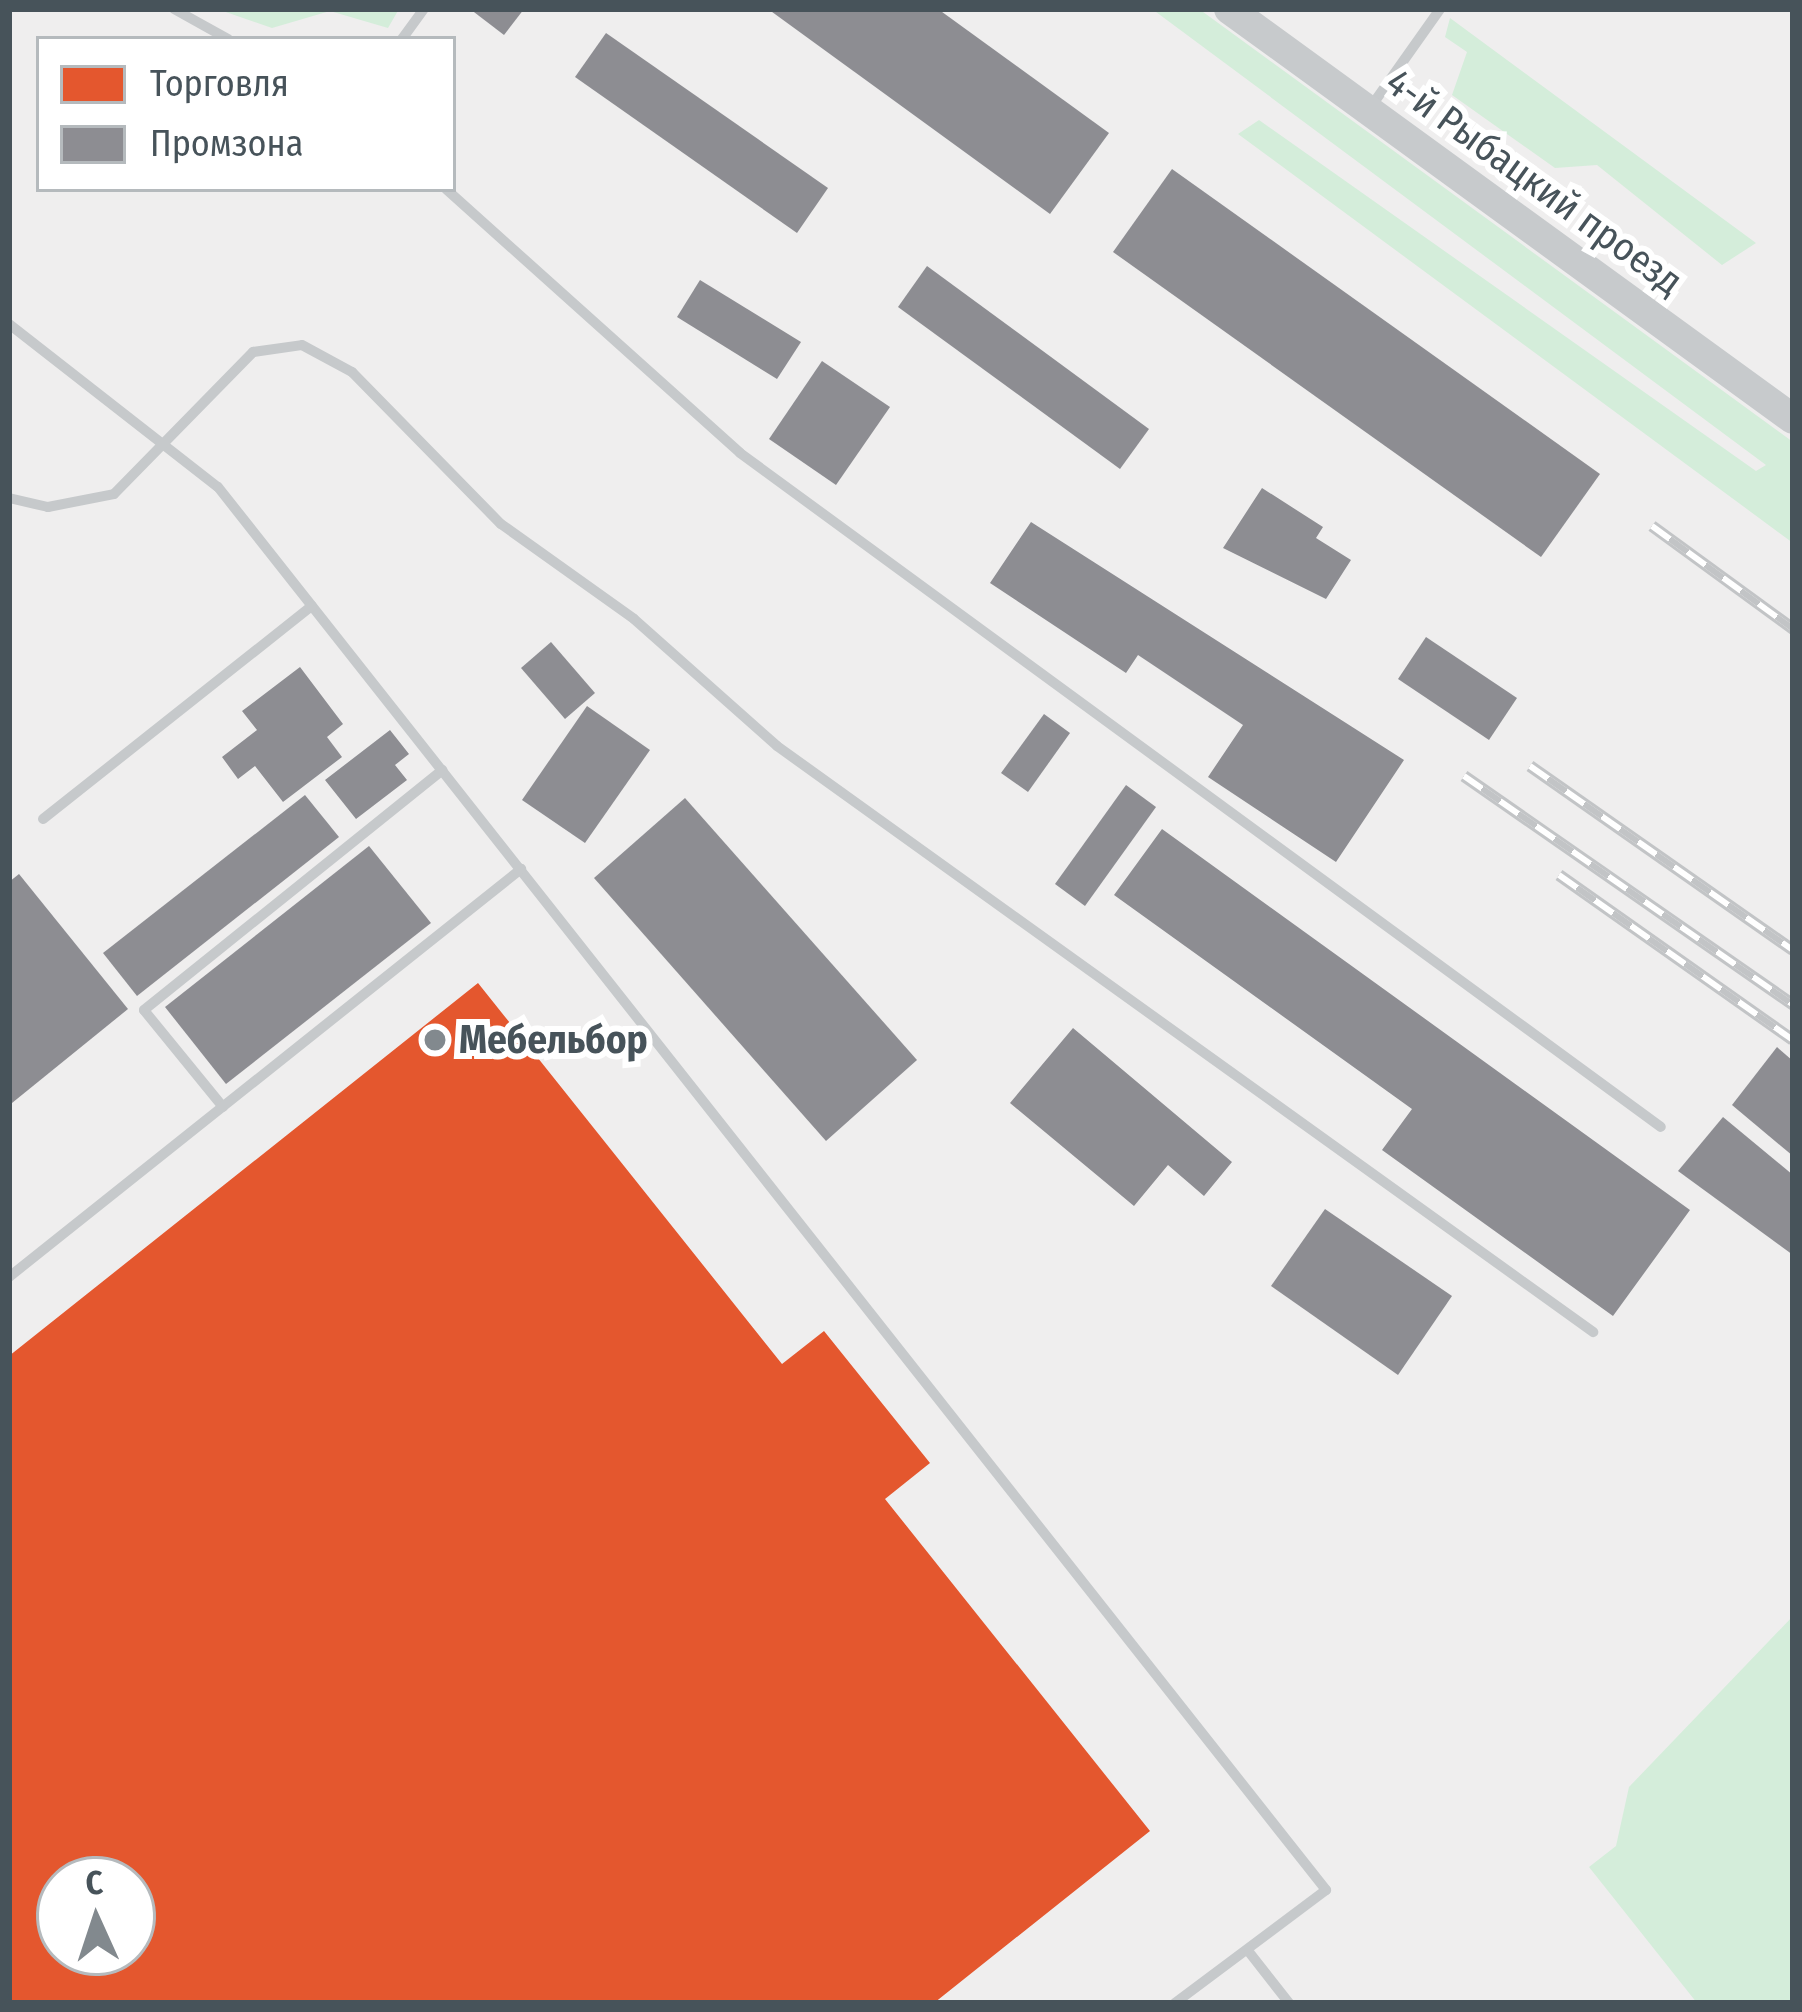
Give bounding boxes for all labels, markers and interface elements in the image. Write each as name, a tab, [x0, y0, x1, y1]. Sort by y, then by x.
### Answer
legend	[36, 36, 456, 192]
street label: 4-й Рыбацкий проезд	[1377, 59, 1691, 305]
text: Торговля	[150, 62, 289, 106]
text: Промзона	[150, 122, 303, 166]
place label: Мебельбор	[459, 1017, 648, 1063]
marker: Мебельбор	[422, 1027, 448, 1053]
north arrow	[36, 1856, 156, 1976]
text: С	[85, 1863, 104, 1903]

